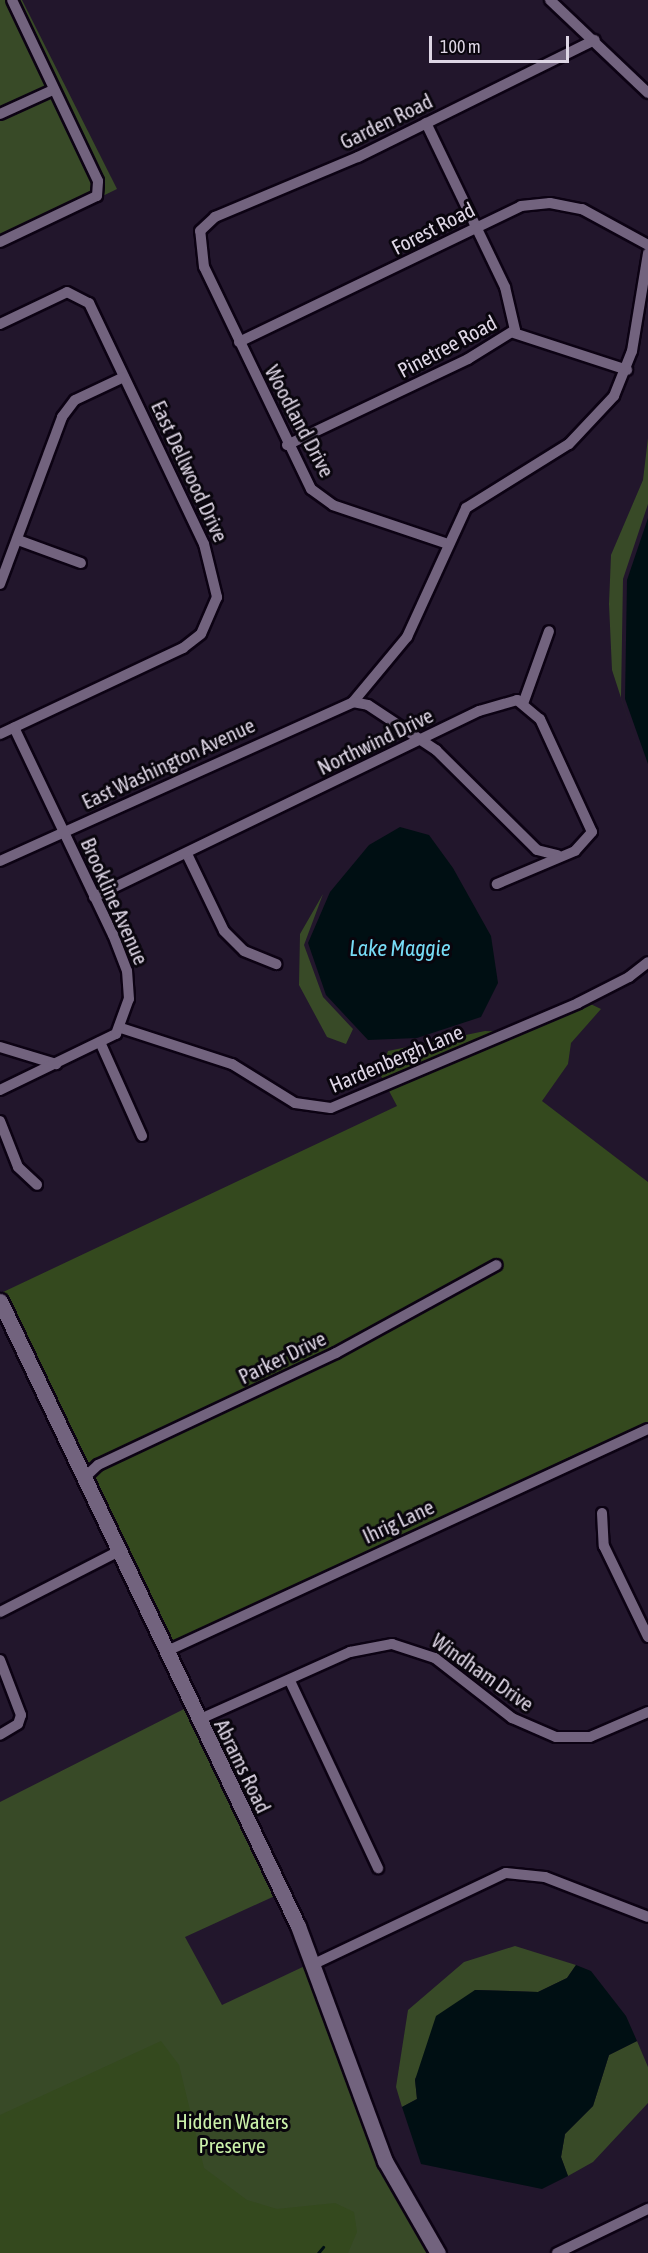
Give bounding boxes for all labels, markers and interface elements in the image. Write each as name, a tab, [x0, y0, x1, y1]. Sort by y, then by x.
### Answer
scale bar	[432, 24, 572, 62]
text: 100 m	[440, 36, 481, 57]
street label: Garden Road	[336, 88, 436, 154]
street label: Forest Road	[387, 196, 479, 260]
street label: Pinetree Road	[393, 309, 501, 383]
street label: Woodland Drive	[260, 361, 340, 481]
street label: East Dellwood Drive	[146, 396, 234, 546]
street label: Northwind Drive	[313, 702, 437, 780]
street label: East Washington Avenue	[78, 712, 258, 814]
street label: Brookline Avenue	[76, 834, 154, 968]
water label: Lake Maggie	[349, 936, 451, 962]
street label: Hardenbergh Lane	[325, 1019, 467, 1097]
street label: Parker Drive	[234, 1325, 330, 1389]
street label: Ihrig Lane	[358, 1494, 438, 1548]
street label: Windham Drive	[427, 1628, 539, 1716]
street label: Abrams Road	[209, 1715, 277, 1817]
park label: Hidden Waters Preserve	[176, 2108, 288, 2158]

